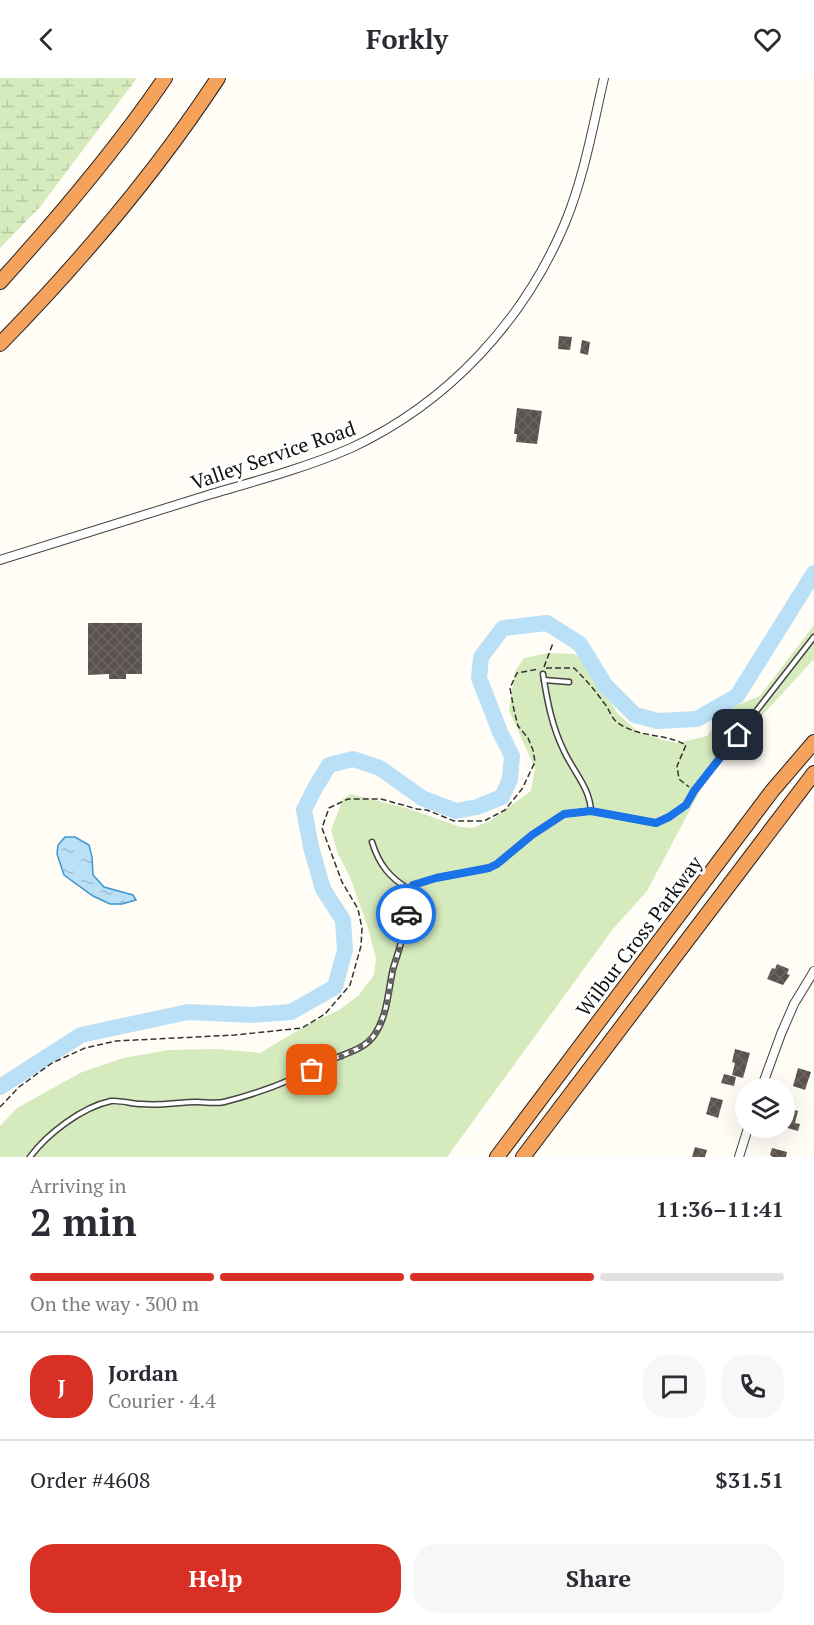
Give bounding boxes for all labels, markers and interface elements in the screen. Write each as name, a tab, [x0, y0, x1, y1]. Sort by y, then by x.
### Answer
text: Forkly	[366, 21, 448, 57]
icon: back	[30, 23, 63, 56]
icon: heart	[751, 23, 784, 56]
street label: Valley Service Road	[187, 414, 359, 496]
pin	[712, 709, 763, 760]
icon: home	[721, 718, 754, 751]
street label: Wilbur Cross Parkway	[570, 850, 709, 1022]
courier	[376, 884, 436, 944]
icon: car	[390, 898, 423, 931]
pin	[286, 1044, 337, 1095]
icon: bag	[295, 1053, 328, 1086]
map controls	[735, 1078, 795, 1138]
button: layers	[735, 1078, 795, 1138]
text: Arriving in	[30, 1172, 126, 1199]
text: 11:36–11:41	[656, 1194, 784, 1223]
text: 2 min	[30, 1195, 137, 1247]
text: On the way · 300 m	[30, 1290, 199, 1317]
button: chat	[643, 1355, 706, 1418]
button: phone	[721, 1355, 784, 1418]
text: Jordan	[108, 1358, 178, 1387]
text: J	[57, 1372, 66, 1401]
text: Courier · 4.4	[108, 1387, 216, 1414]
text: Order #4608	[30, 1465, 150, 1494]
text: $31.51	[715, 1465, 784, 1494]
button: Help	[30, 1544, 401, 1613]
button: Share	[413, 1544, 784, 1613]

